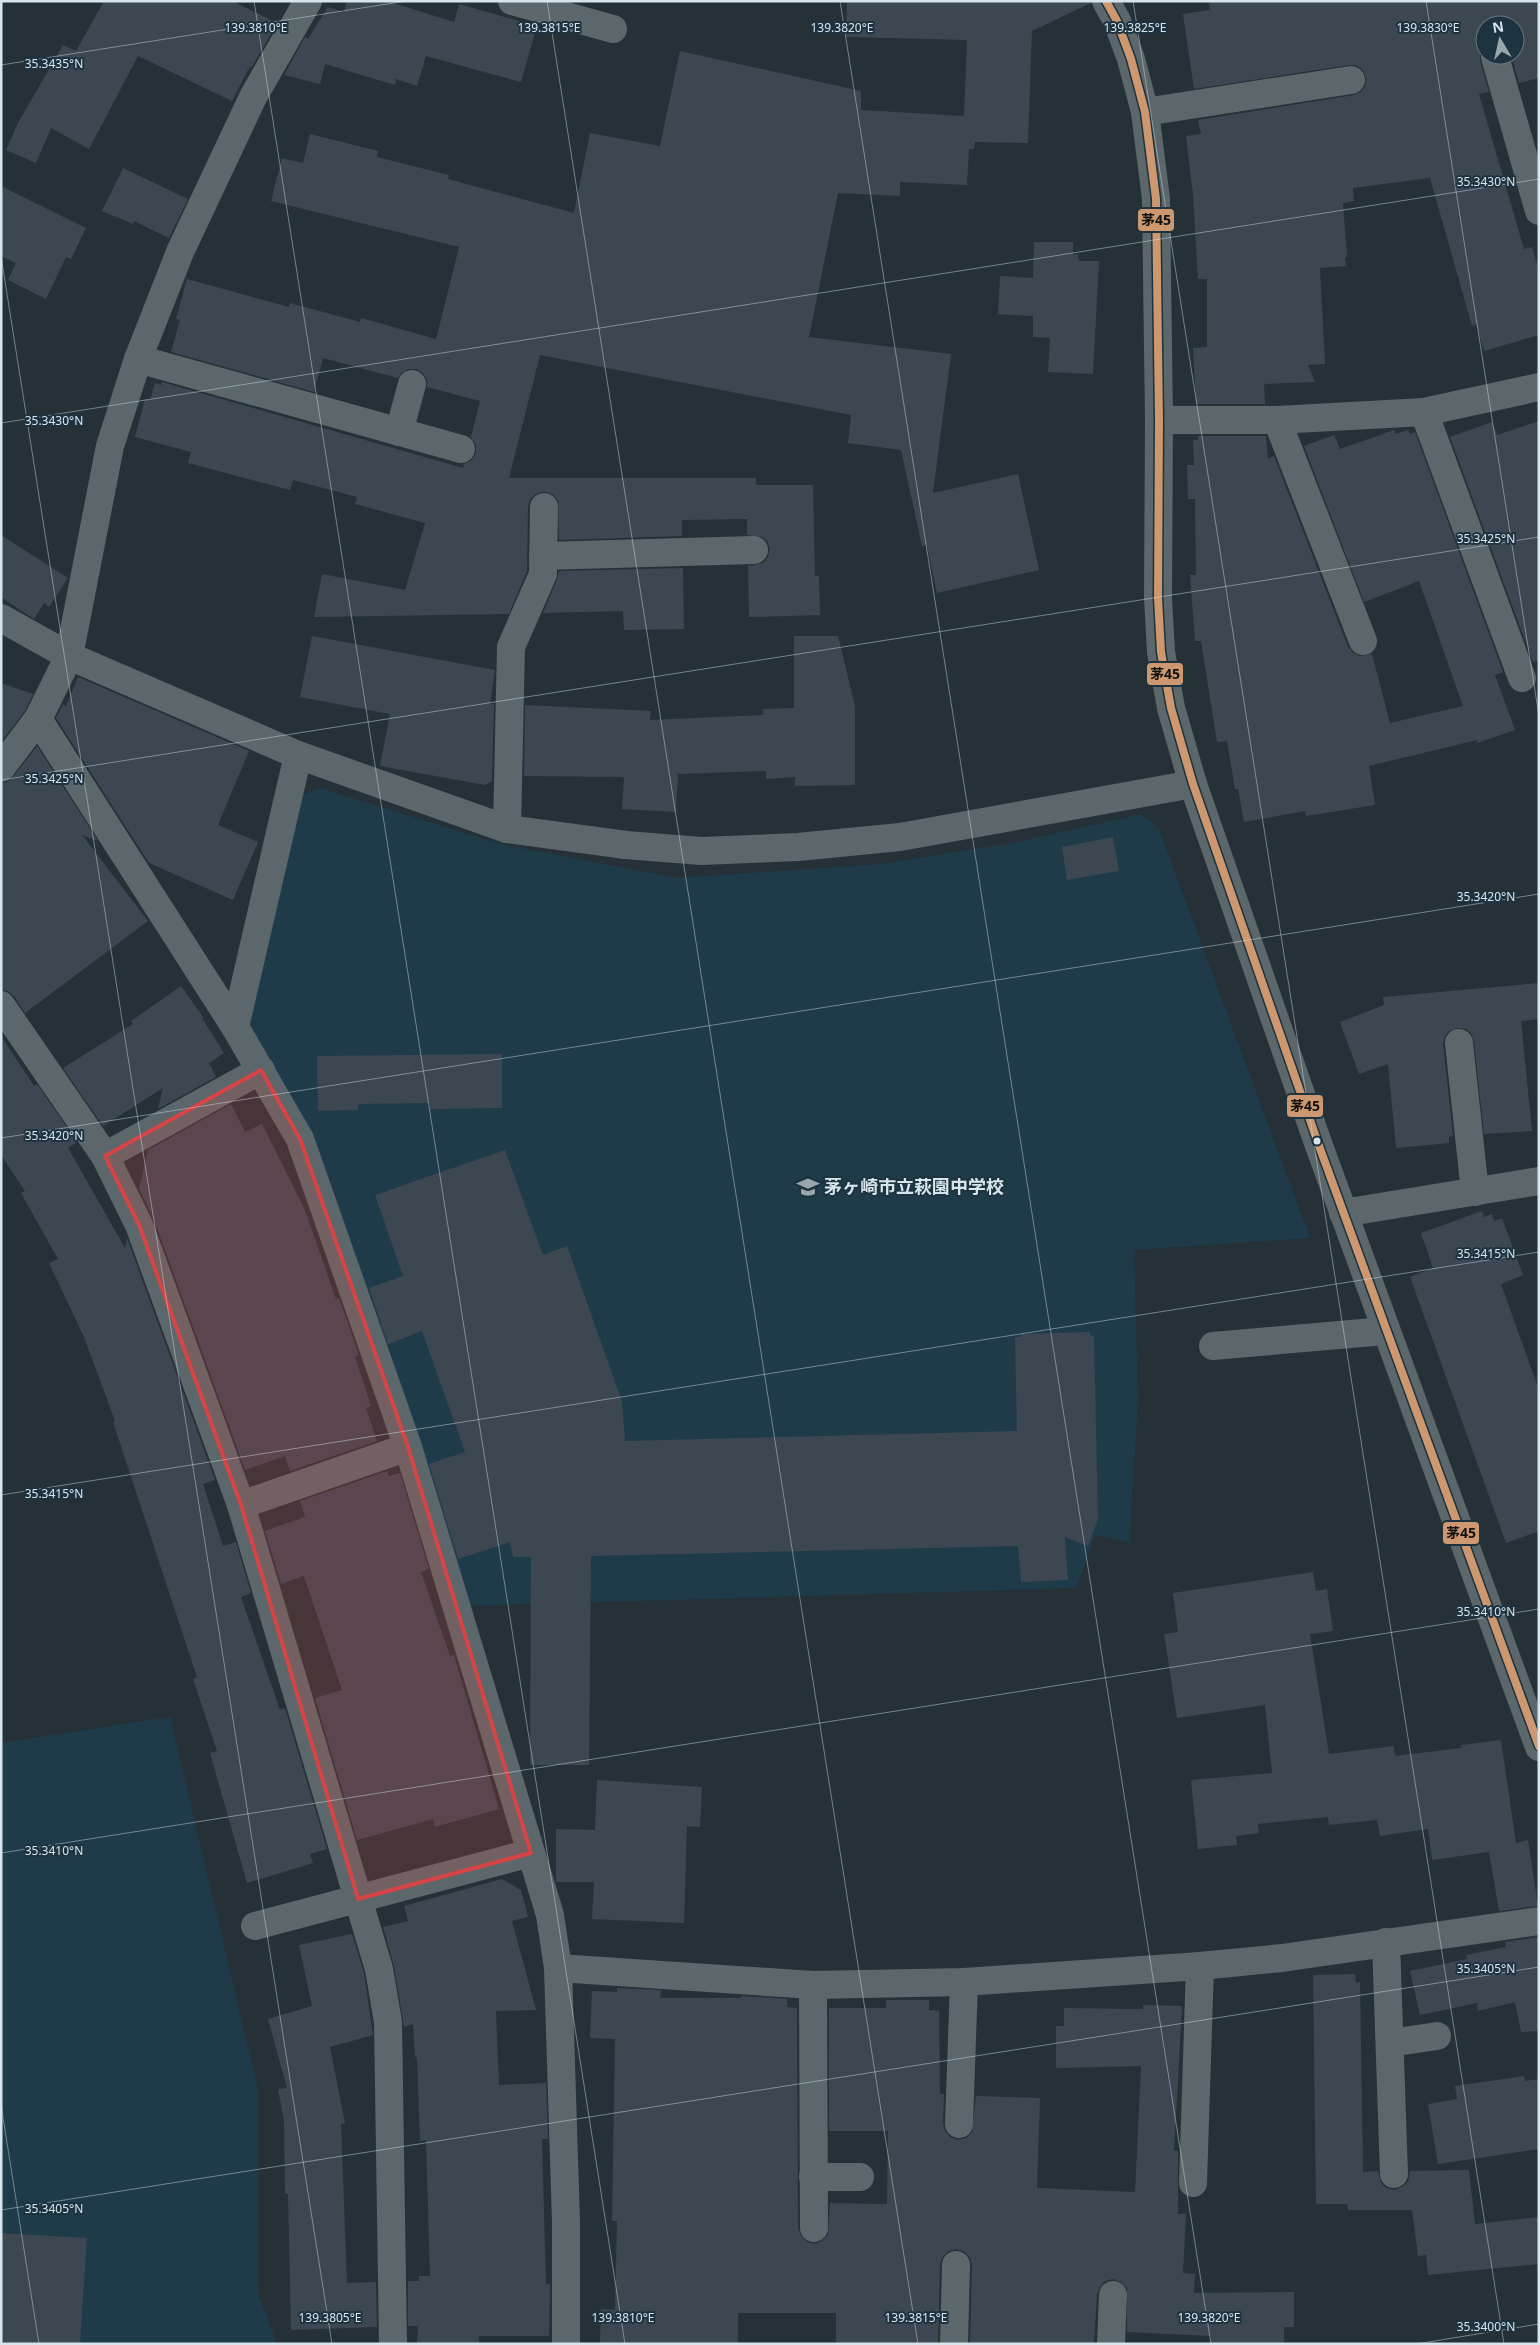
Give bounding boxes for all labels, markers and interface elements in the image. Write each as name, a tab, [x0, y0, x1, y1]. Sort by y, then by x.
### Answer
north arrow	[1475, 15, 1525, 65]
text: N	[1491, 16, 1505, 37]
text: 139.3810°E	[224, 19, 288, 36]
text: 139.3815°E	[517, 19, 581, 36]
text: 139.3820°E	[810, 19, 874, 36]
text: 139.3825°E	[1103, 19, 1167, 36]
text: 139.3830°E	[1396, 19, 1460, 36]
text: 35.3435°N	[25, 55, 83, 72]
text: 35.3430°N	[1457, 173, 1515, 190]
line badge: 茅45	[1137, 208, 1175, 232]
text: 茅45	[1141, 210, 1171, 229]
text: 35.3430°N	[25, 412, 83, 429]
text: 35.3425°N	[1457, 530, 1515, 547]
line badge: 茅45	[1146, 662, 1184, 686]
text: 茅45	[1150, 664, 1180, 683]
text: 35.3425°N	[25, 770, 83, 787]
text: 35.3420°N	[1457, 888, 1515, 905]
line badge: 茅45	[1286, 1094, 1324, 1118]
text: 茅45	[1290, 1096, 1320, 1115]
text: 35.3420°N	[25, 1127, 83, 1144]
unlabelled marker	[1312, 1136, 1322, 1146]
school or university icon: 茅ヶ崎市立萩園中学校	[795, 1174, 821, 1200]
place label: 茅ヶ崎市立萩園中学校	[824, 1174, 1004, 1198]
text: 35.3415°N	[1457, 1245, 1515, 1262]
text: 35.3415°N	[25, 1485, 83, 1502]
line badge: 茅45	[1442, 1521, 1480, 1545]
text: 茅45	[1446, 1523, 1476, 1542]
text: 35.3410°N	[1457, 1603, 1515, 1620]
text: 35.3410°N	[25, 1842, 83, 1859]
text: 35.3405°N	[1457, 1960, 1515, 1977]
text: 35.3405°N	[25, 2200, 83, 2217]
text: 139.3805°E	[298, 2309, 362, 2326]
text: 139.3810°E	[591, 2309, 655, 2326]
text: 139.3815°E	[884, 2309, 948, 2326]
text: 139.3820°E	[1177, 2309, 1241, 2326]
text: 35.3400°N	[1457, 2318, 1515, 2335]

